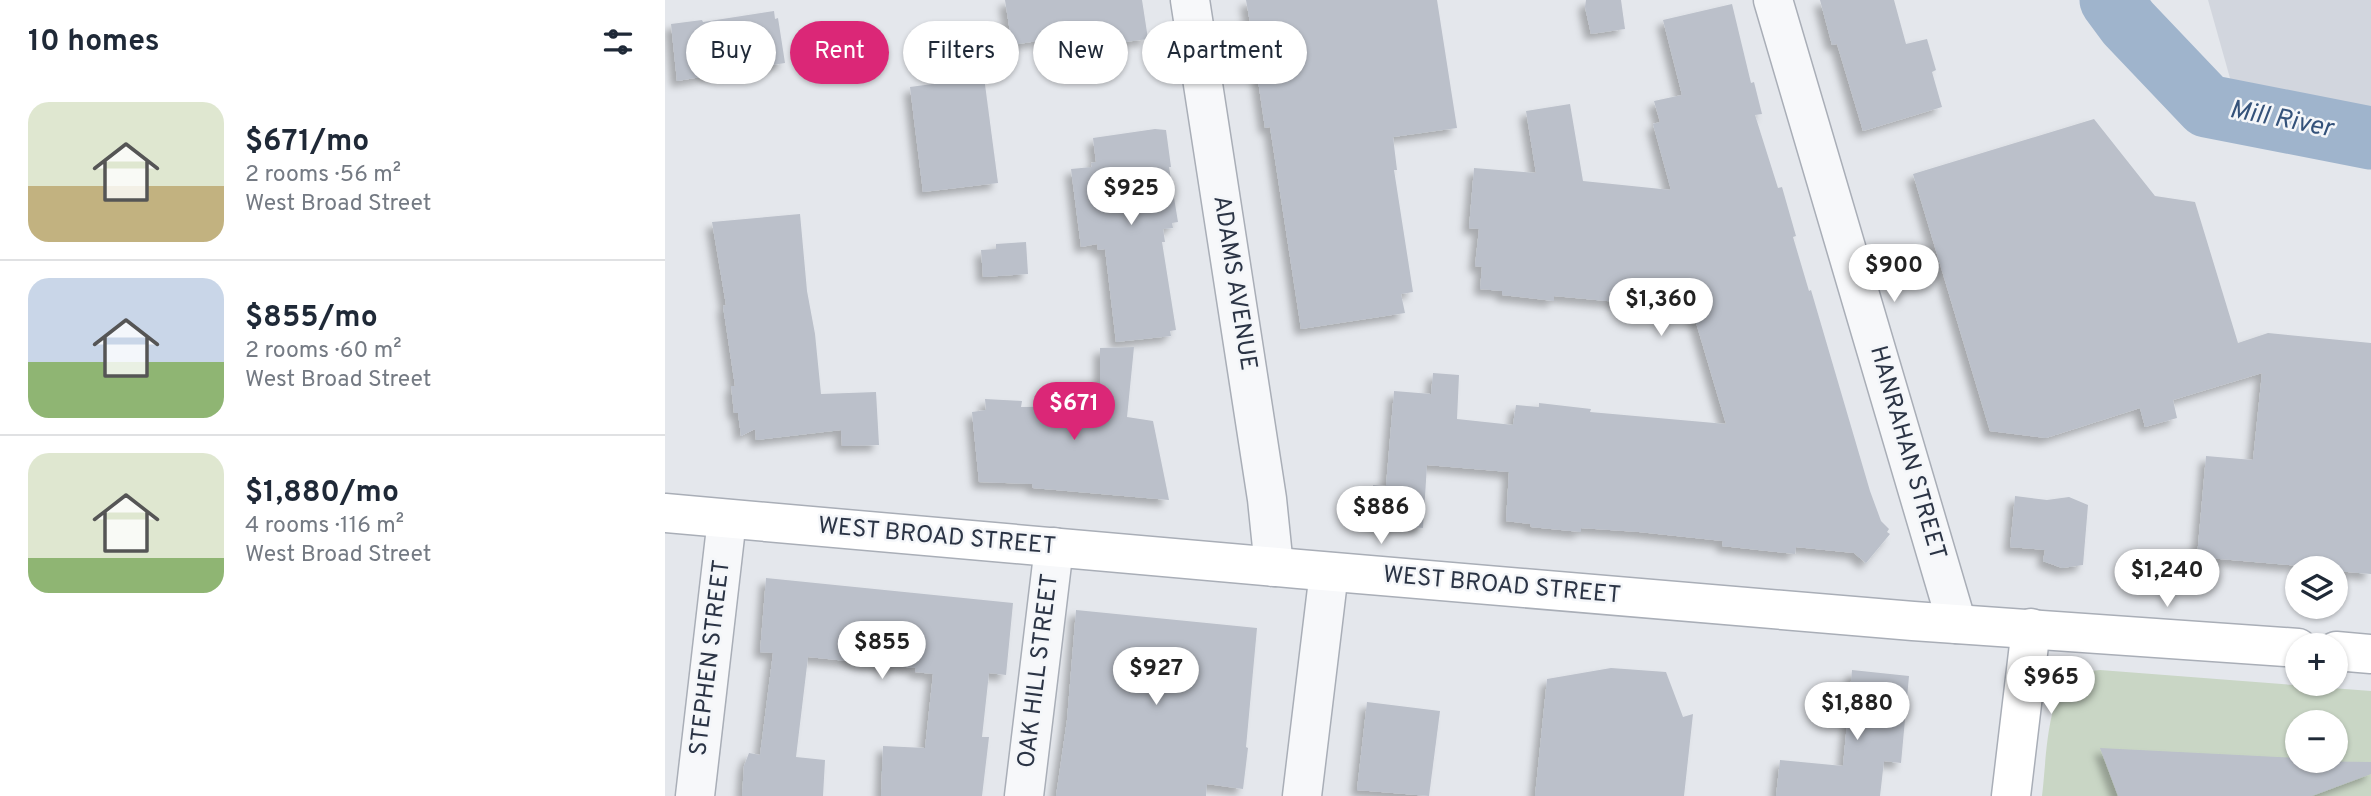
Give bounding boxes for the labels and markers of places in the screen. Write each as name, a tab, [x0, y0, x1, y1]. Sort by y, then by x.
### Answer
pin: $925	[1090, 168, 1172, 227]
pin: $900	[1853, 244, 1935, 304]
pin: $1,360	[1604, 278, 1718, 338]
pin: $671	[1033, 382, 1115, 442]
pin: $886	[1340, 486, 1422, 546]
pin: $1,240	[2110, 550, 2224, 609]
pin: $855	[841, 622, 923, 681]
pin: $927	[1115, 648, 1197, 707]
pin: $965	[2010, 656, 2092, 716]
pin: $1,880	[1800, 682, 1914, 742]

